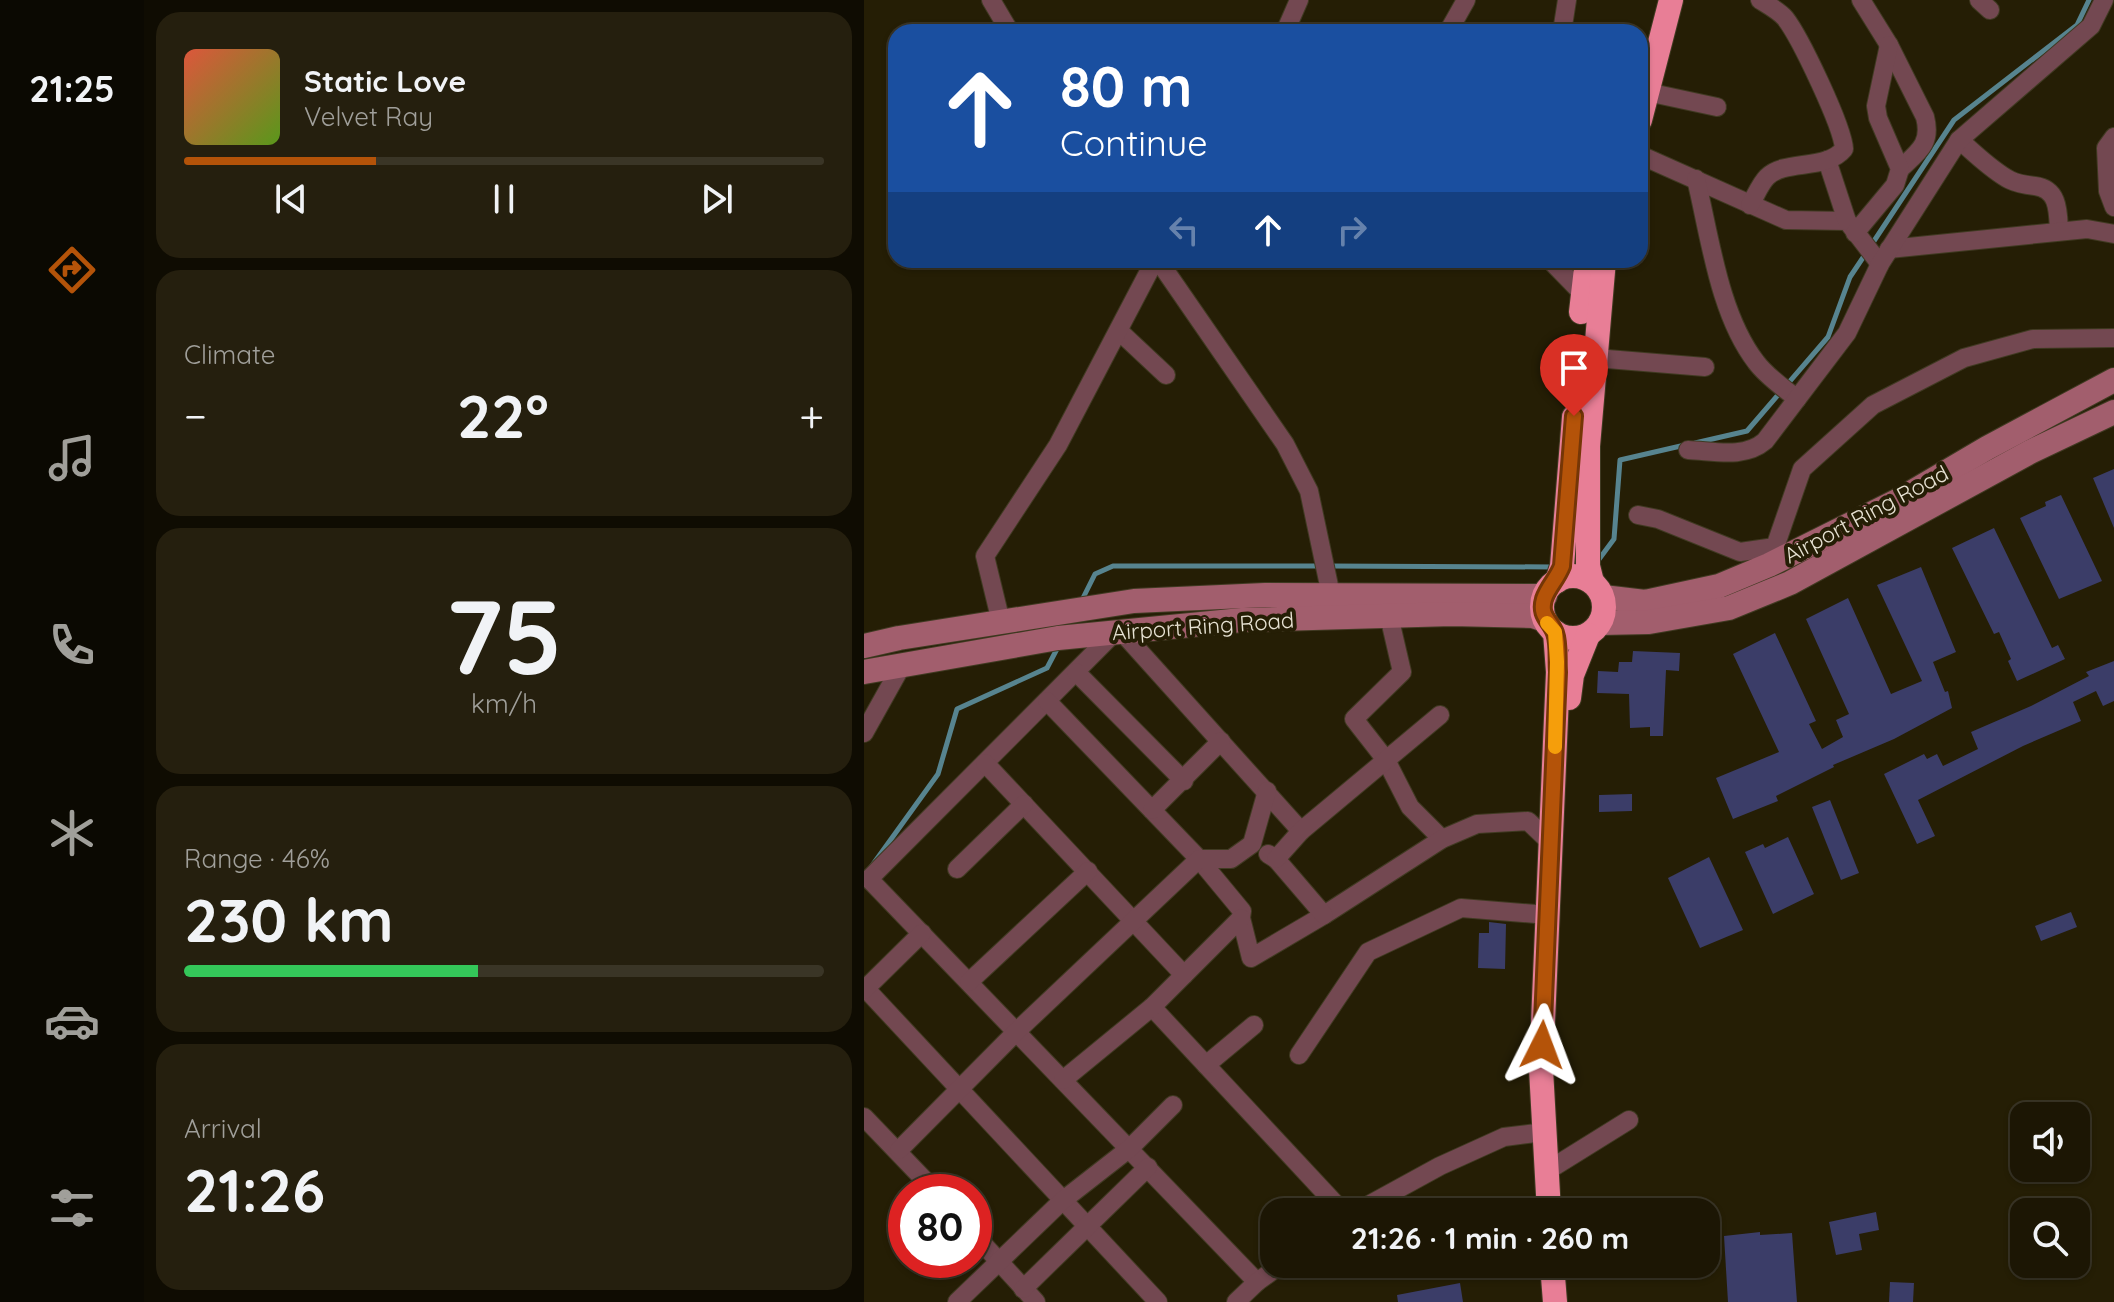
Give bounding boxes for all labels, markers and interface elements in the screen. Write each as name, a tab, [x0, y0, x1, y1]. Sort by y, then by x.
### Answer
text: 80 m	[1060, 51, 1192, 121]
icon: ahead	[928, 56, 1032, 160]
text: Static Love	[304, 62, 466, 100]
text: 21:25	[29, 66, 115, 111]
text: Velvet Ray	[304, 100, 433, 133]
text: Continue	[1060, 120, 1208, 165]
icon: previous	[269, 177, 313, 221]
icon: pause	[482, 177, 526, 221]
icon: next	[695, 177, 739, 221]
icon: left	[1162, 208, 1206, 252]
icon: ahead	[1246, 208, 1290, 252]
icon: right	[1330, 208, 1374, 252]
icon: directions	[44, 242, 100, 298]
pin	[1540, 334, 1608, 416]
text: Climate	[184, 338, 275, 371]
icon: arrive	[1552, 346, 1596, 390]
text: 22°	[457, 378, 549, 453]
text: −	[184, 388, 207, 443]
text: +	[799, 388, 824, 443]
icon: music	[44, 430, 100, 486]
street label: Airport Ring Road	[1779, 459, 1953, 569]
text: 75	[445, 570, 563, 700]
street label: Airport Ring Road	[1111, 606, 1295, 646]
icon: phone	[44, 617, 100, 673]
text: km/h	[471, 687, 537, 720]
icon: climate	[44, 805, 100, 861]
text: Range · 46%	[184, 842, 330, 875]
text: 230 km	[184, 882, 393, 957]
icon: car	[44, 993, 100, 1049]
position arrow	[1500, 1003, 1584, 1087]
map controls	[2010, 1102, 2090, 1278]
button: sound	[2010, 1102, 2090, 1182]
text: Arrival	[184, 1112, 262, 1145]
text: 21:26	[184, 1152, 325, 1227]
speed limit sign: 80	[888, 1174, 992, 1278]
icon: filters	[44, 1180, 100, 1236]
button: search	[2010, 1198, 2090, 1278]
text: 21:26 · 1 min · 260 m	[1351, 1219, 1629, 1257]

